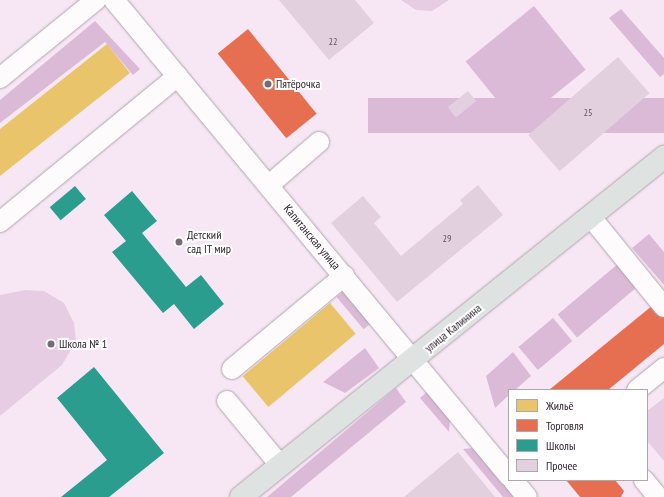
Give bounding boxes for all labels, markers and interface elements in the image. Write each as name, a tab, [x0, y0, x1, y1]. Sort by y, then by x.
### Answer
house number: 22	[329, 36, 337, 48]
place label: Пятёрочка	[276, 77, 320, 91]
marker: Пятёрочка	[263, 79, 273, 89]
house number: 25	[584, 107, 592, 119]
street label: Капитанская улица	[281, 202, 343, 272]
place label: Детский сад IT мир	[187, 228, 231, 256]
house number: 29	[443, 233, 451, 245]
marker: Детский сад IT мир	[174, 237, 184, 247]
street label: улица Калинина	[422, 301, 484, 355]
place label: Школа № 1	[59, 337, 107, 351]
marker: Школа № 1	[46, 339, 56, 349]
legend	[508, 389, 648, 481]
text: Жильё	[546, 398, 573, 413]
text: Торговля	[546, 418, 584, 433]
text: Школы	[546, 438, 575, 453]
text: Прочее	[546, 458, 577, 473]

